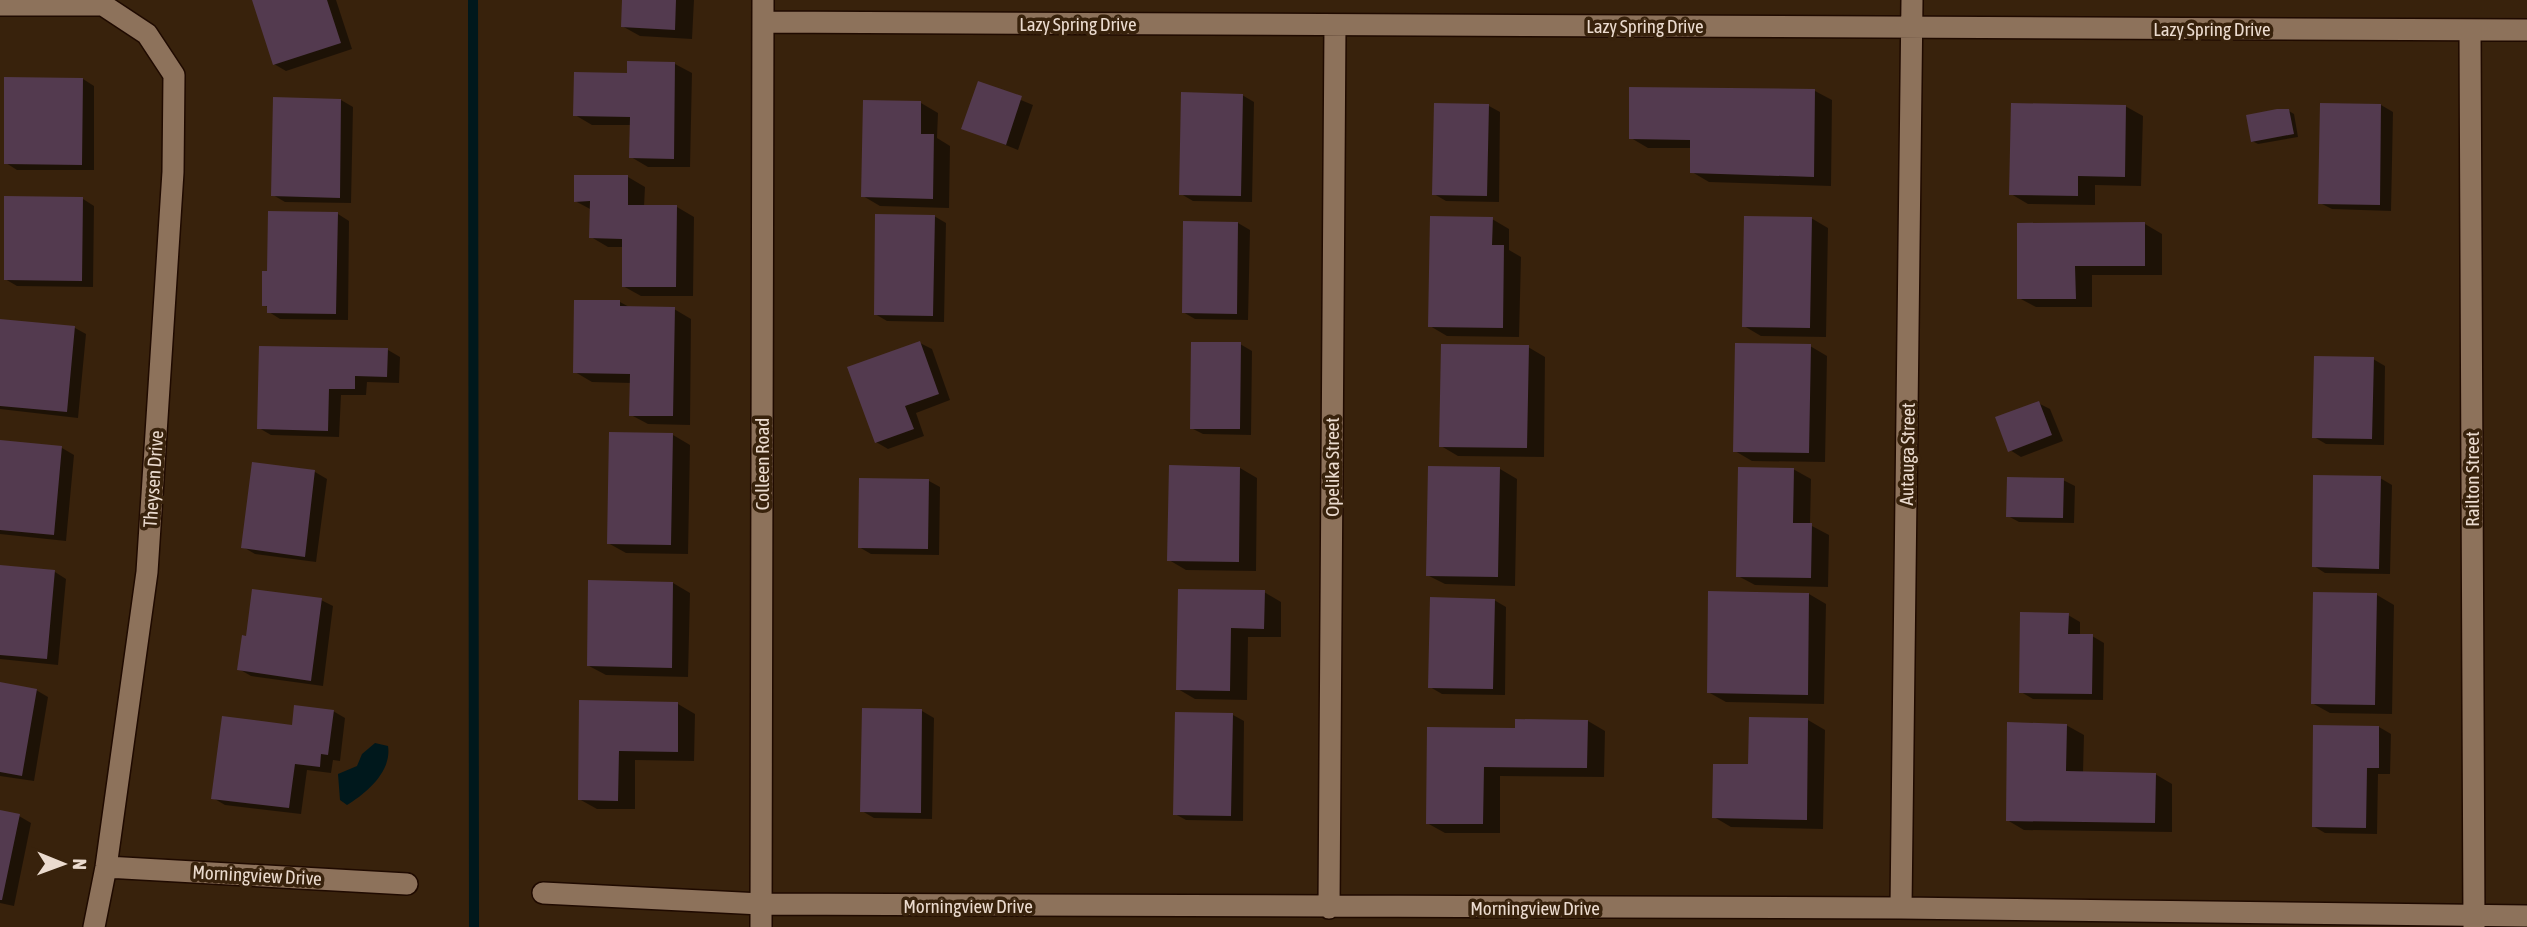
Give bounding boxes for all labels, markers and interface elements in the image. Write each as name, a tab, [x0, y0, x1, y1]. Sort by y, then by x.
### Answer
street label: Lazy Spring Drive	[1019, 13, 1137, 35]
street label: Lazy Spring Drive	[1586, 15, 1704, 37]
street label: Lazy Spring Drive	[2153, 18, 2271, 40]
street label: Autauga Street	[1895, 402, 1919, 506]
street label: Opelika Street	[1321, 417, 1343, 517]
street label: Colleen Road	[751, 418, 773, 510]
street label: Theysen Drive	[139, 430, 167, 528]
street label: Railton Street	[2461, 431, 2483, 527]
north arrow	[28, 829, 98, 899]
text: N	[69, 858, 91, 870]
street label: Morningview Drive	[192, 861, 322, 889]
street label: Morningview Drive	[903, 895, 1033, 917]
street label: Morningview Drive	[1470, 897, 1600, 919]

